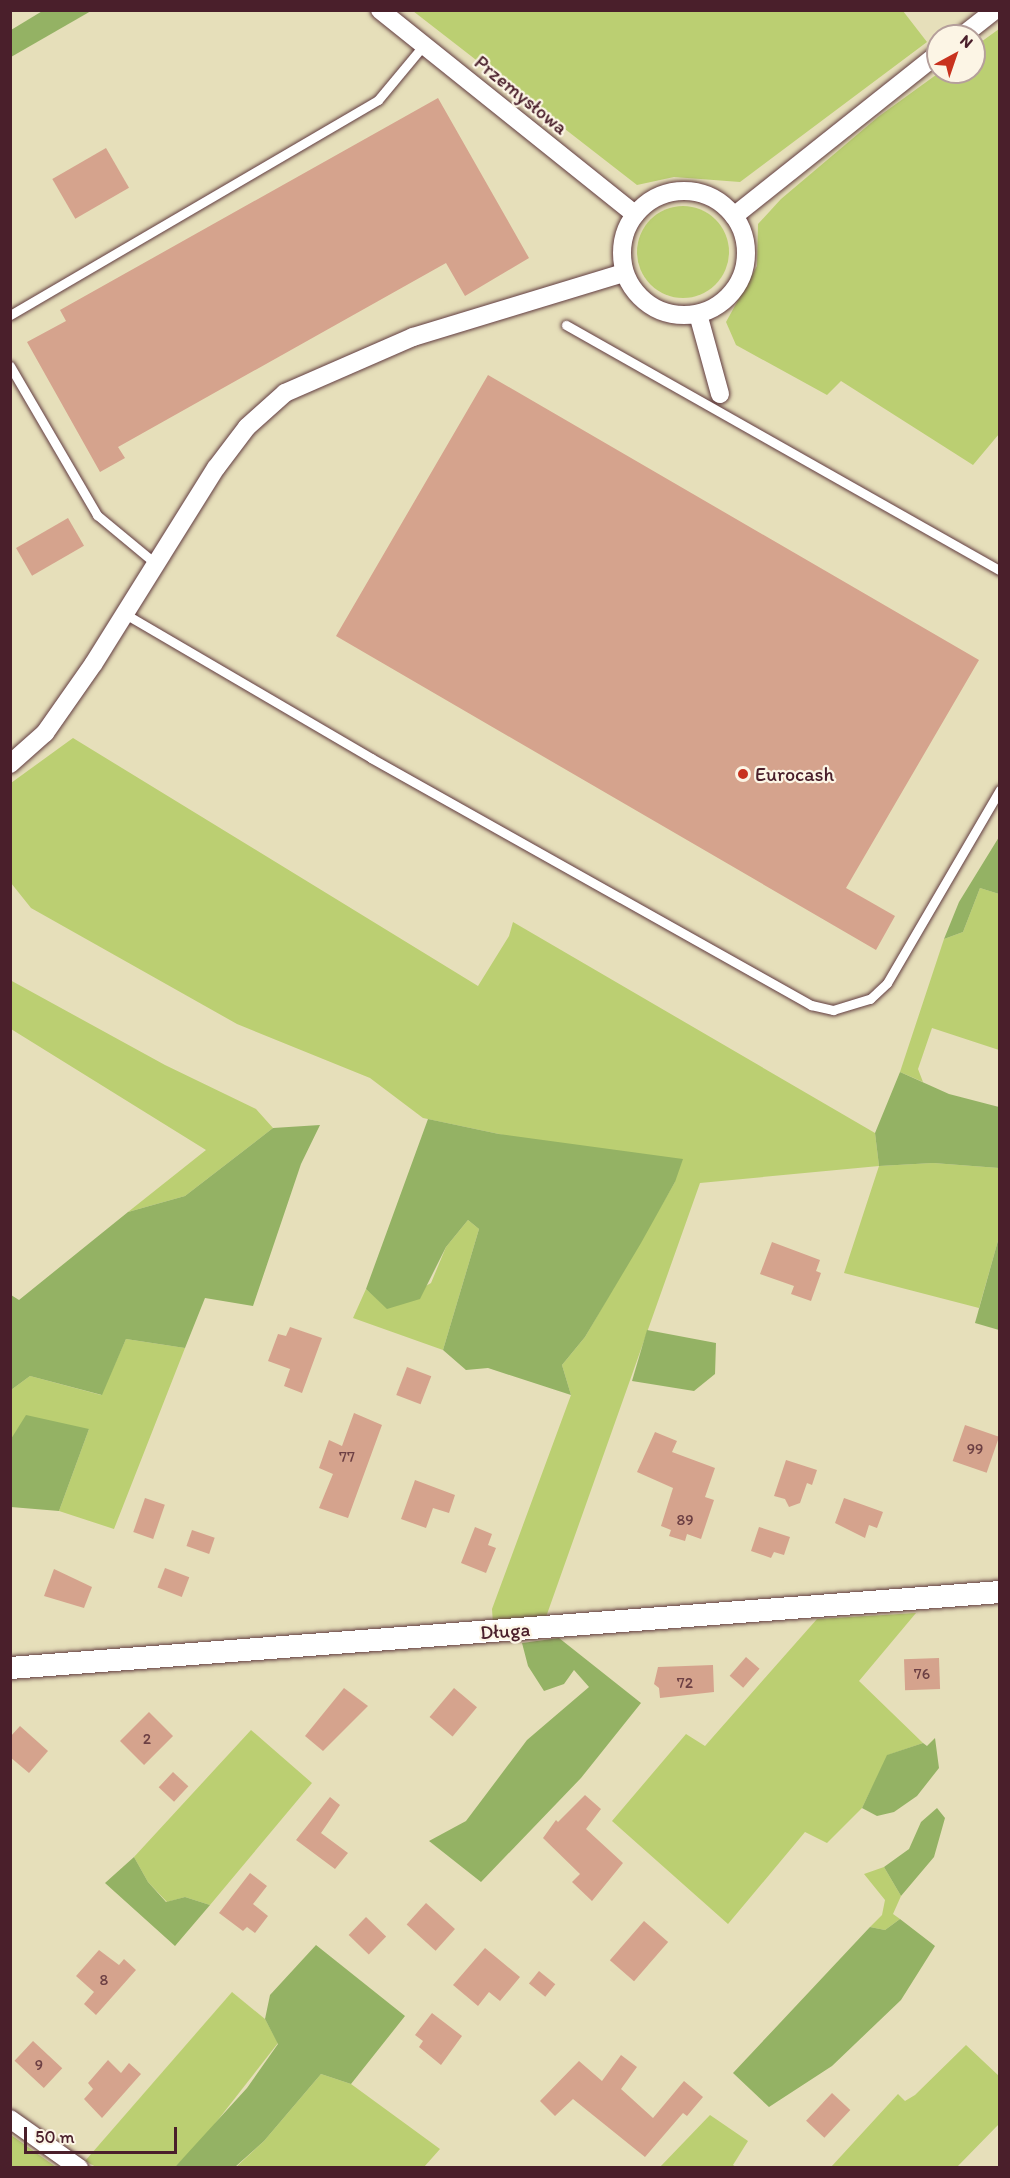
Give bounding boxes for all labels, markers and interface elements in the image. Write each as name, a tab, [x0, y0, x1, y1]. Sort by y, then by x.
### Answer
north arrow	[926, 24, 986, 84]
text: N	[956, 31, 977, 52]
street label: Przemysłowa	[470, 50, 572, 140]
place label: Eurocash	[755, 762, 834, 786]
marker: Eurocash	[736, 767, 750, 781]
house number: 99	[967, 1439, 983, 1459]
house number: 77	[339, 1447, 355, 1467]
house number: 89	[676, 1510, 694, 1530]
street label: Długa	[479, 1617, 531, 1645]
house number: 76	[914, 1664, 930, 1684]
house number: 72	[677, 1673, 693, 1693]
house number: 2	[143, 1729, 151, 1749]
house number: 8	[100, 1970, 108, 1990]
house number: 9	[35, 2055, 43, 2075]
scale bar	[27, 2115, 180, 2153]
text: 50 m	[35, 2126, 75, 2148]

